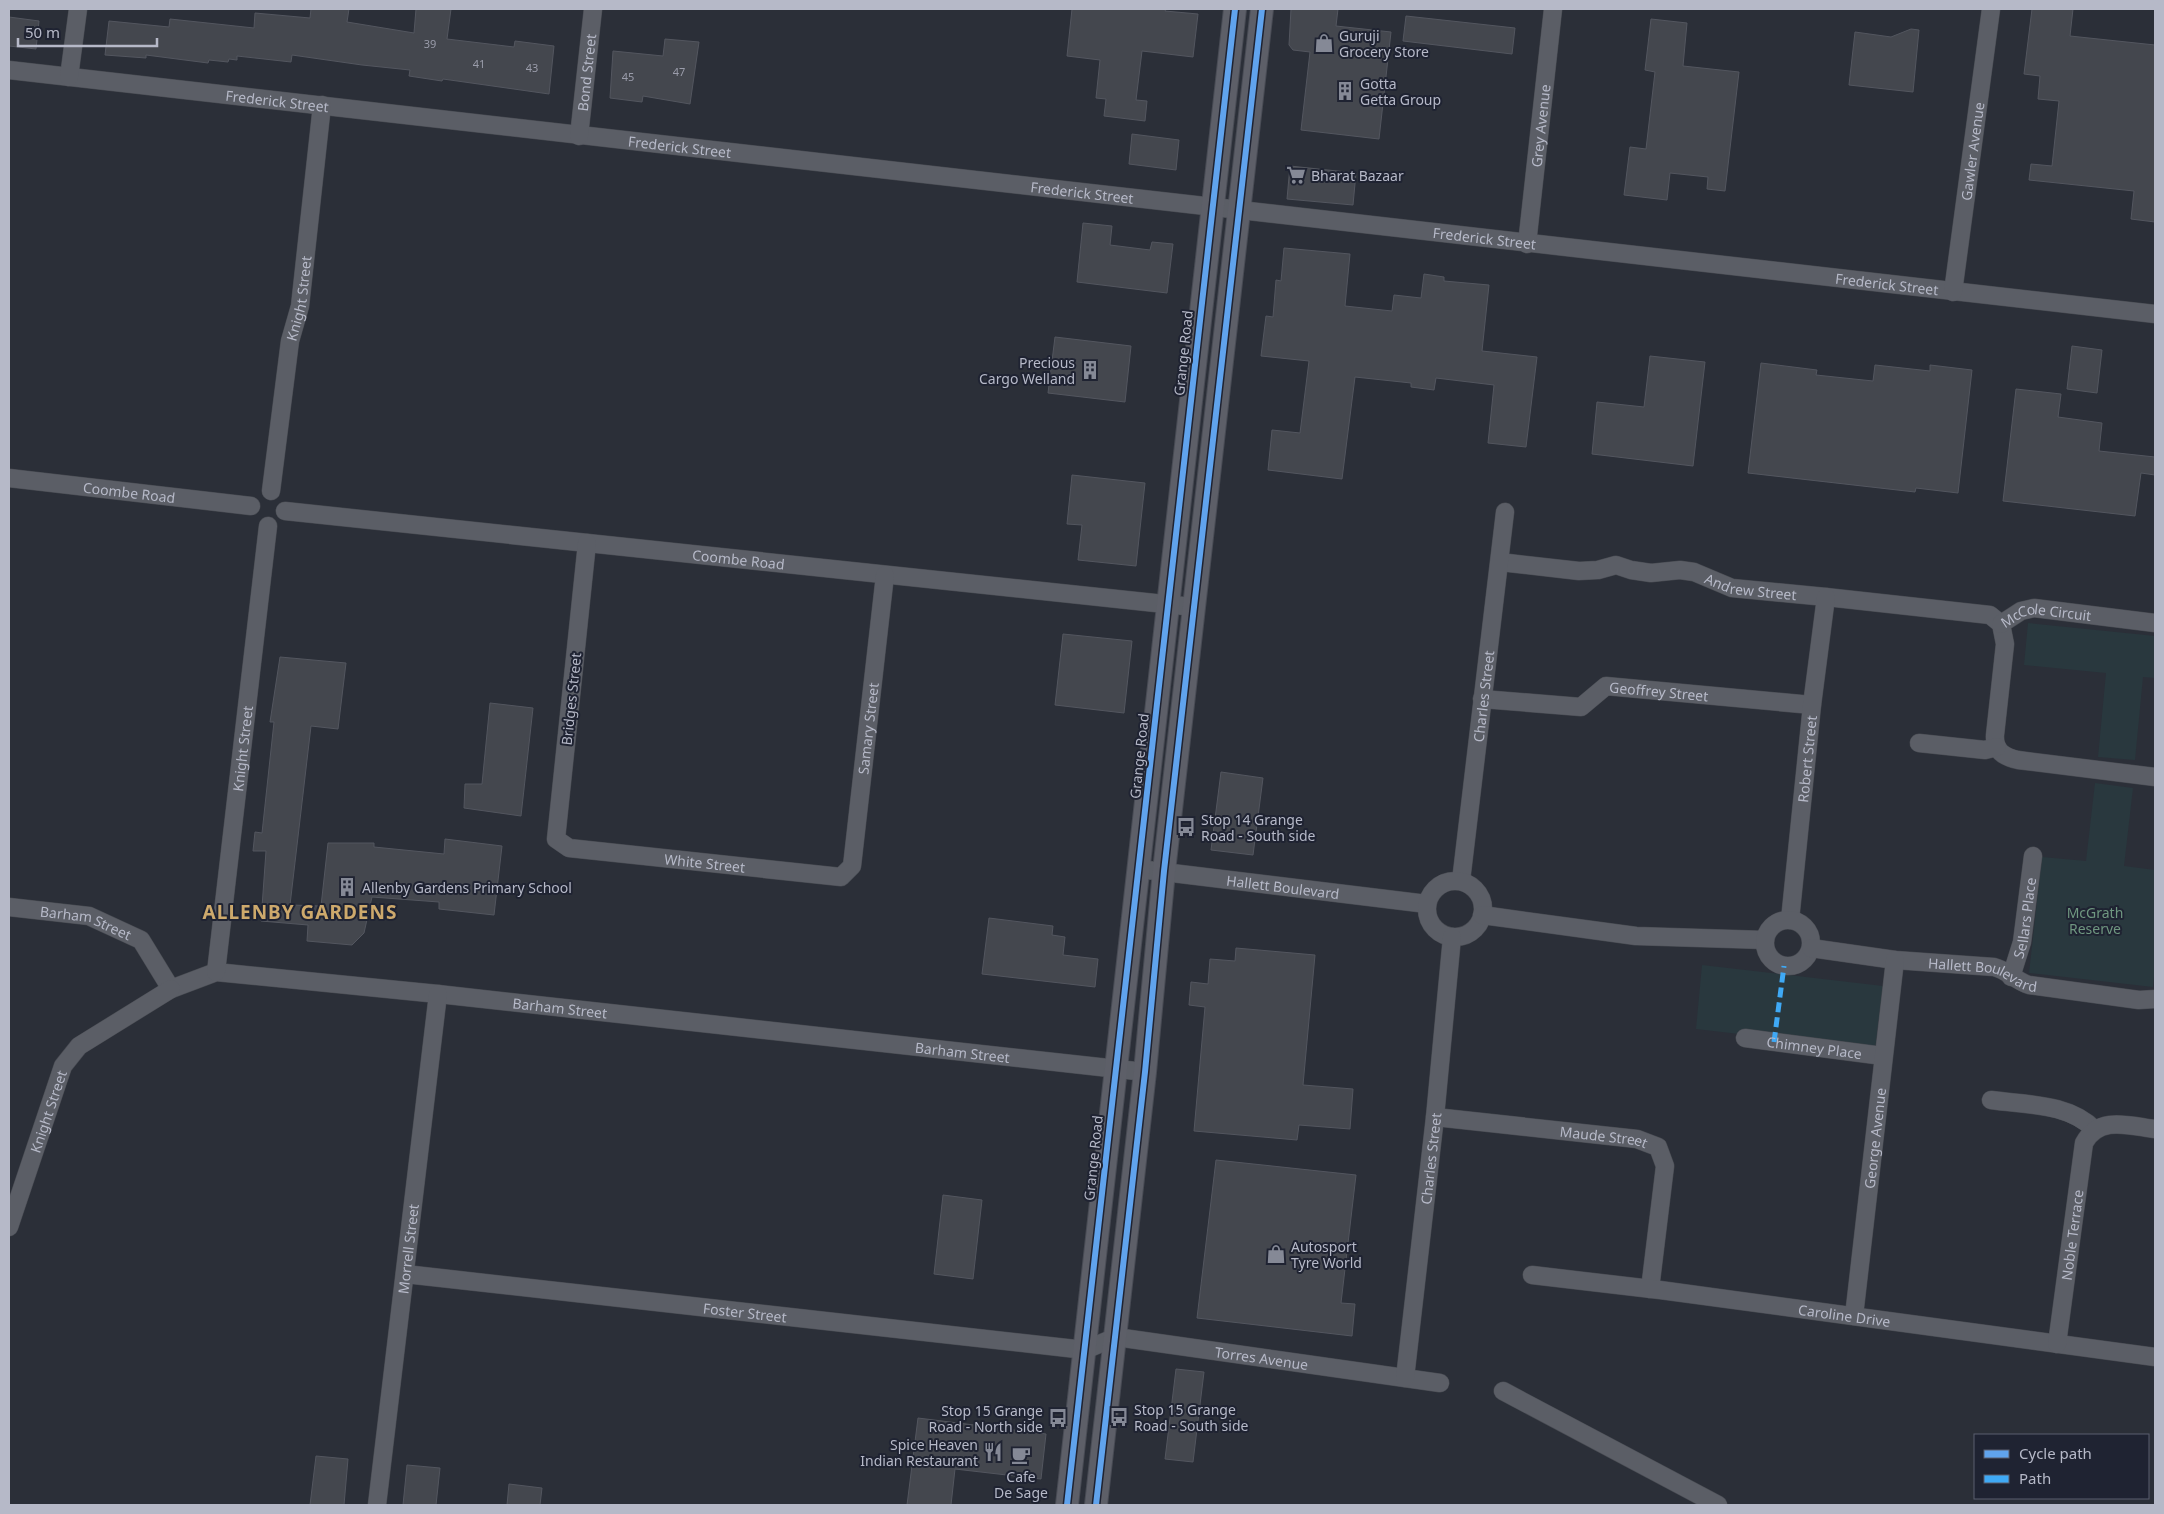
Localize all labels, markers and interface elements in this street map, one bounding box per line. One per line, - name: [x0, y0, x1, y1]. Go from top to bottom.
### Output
- scale bar: [18, 15, 156, 47]
- text: 50 m: [25, 22, 60, 42]
- place label: Guruji Grocery Store: [1339, 26, 1429, 61]
- shop icon: Guruji Grocery Store: [1313, 32, 1335, 54]
- street label: Bond Street: [572, 33, 600, 112]
- house number: 39: [424, 36, 436, 51]
- house number: 41: [473, 56, 485, 71]
- house number: 43: [526, 60, 538, 75]
- house number: 47: [673, 64, 685, 79]
- house number: 45: [622, 69, 634, 84]
- place label: Gotta Getta Group: [1360, 74, 1441, 109]
- building icon: Gotta Getta Group: [1334, 80, 1356, 102]
- street label: Grey Avenue: [1526, 83, 1554, 168]
- street label: Frederick Street: [225, 85, 330, 116]
- street label: Gawler Avenue: [1956, 101, 1988, 202]
- street label: Frederick Street: [627, 131, 732, 162]
- supermarket icon: Bharat Bazaar: [1285, 164, 1307, 186]
- place label: Bharat Bazaar: [1311, 166, 1404, 185]
- street label: Frederick Street: [1030, 177, 1135, 207]
- street label: Frederick Street: [1432, 222, 1537, 253]
- street label: Knight Street: [281, 255, 315, 343]
- street label: Frederick Street: [1834, 268, 1939, 299]
- street label: Grange Road: [1169, 309, 1197, 397]
- place label: Precious Cargo Welland: [979, 353, 1075, 388]
- building icon: Precious Cargo Welland: [1079, 359, 1101, 381]
- street label: Coombe Road: [82, 477, 176, 507]
- street label: Coombe Road: [691, 545, 786, 573]
- street label: Andrew Street: [1702, 568, 1797, 604]
- street label: McCole Circuit: [1997, 599, 2093, 631]
- street label: Charles Street: [1468, 649, 1498, 743]
- street label: Bridges Street: [557, 652, 585, 746]
- street label: Geoffrey Street: [1608, 677, 1709, 705]
- street label: Samary Street: [853, 682, 882, 775]
- street label: Knight Street: [228, 705, 256, 792]
- street label: Grange Road: [1125, 712, 1153, 800]
- street label: Robert Street: [1793, 714, 1820, 803]
- place label: Stop 14 Grange Road - South side: [1201, 810, 1316, 845]
- bus stop icon: Stop 14 Grange Road - South side: [1175, 816, 1197, 838]
- street label: White Street: [663, 849, 746, 876]
- street label: Hallett Boulevard: [1225, 870, 1341, 903]
- building icon: Allenby Gardens Primary School: [336, 876, 358, 898]
- street label: Sellars Place: [2008, 876, 2040, 961]
- place label: Allenby Gardens Primary School: [362, 878, 572, 897]
- district label: ALLENBY GARDENS: [203, 899, 397, 925]
- street label: Barham Street: [39, 901, 135, 944]
- park label: McGrath Reserve: [2067, 903, 2123, 938]
- street label: Hallett Boulevard: [1928, 953, 2039, 996]
- street label: Barham Street: [512, 993, 608, 1022]
- street label: Chimney Place: [1766, 1031, 1863, 1063]
- street label: Barham Street: [914, 1037, 1011, 1067]
- street label: Knight Street: [25, 1068, 70, 1155]
- street label: George Avenue: [1859, 1087, 1890, 1190]
- street label: Charles Street: [1416, 1112, 1445, 1205]
- street label: Grange Road: [1079, 1114, 1107, 1202]
- street label: Maude Street: [1559, 1121, 1651, 1152]
- street label: Noble Terrace: [2056, 1188, 2087, 1282]
- street label: Morrell Street: [393, 1203, 422, 1295]
- place label: Autosport Tyre World: [1291, 1237, 1362, 1272]
- shop icon: Autosport Tyre World: [1265, 1243, 1287, 1265]
- street label: Foster Street: [702, 1298, 788, 1326]
- street label: Caroline Drive: [1797, 1299, 1892, 1331]
- street label: Torres Avenue: [1214, 1342, 1310, 1374]
- place label: Stop 15 Grange Road - South side: [1134, 1400, 1249, 1435]
- place label: Stop 15 Grange Road - North side: [929, 1401, 1043, 1436]
- bus stop icon: Stop 15 Grange Road - South side: [1108, 1406, 1130, 1428]
- bus stop icon: Stop 15 Grange Road - North side: [1047, 1407, 1069, 1429]
- legend: [1974, 1434, 2149, 1499]
- place label: Spice Heaven Indian Restaurant: [860, 1435, 978, 1470]
- restaurant icon: Spice Heaven Indian Restaurant: [982, 1441, 1004, 1463]
- text: Cycle path: [2019, 1443, 2092, 1463]
- cafe icon: Cafe De Sage: [1010, 1444, 1032, 1466]
- place label: Cafe De Sage: [994, 1467, 1048, 1502]
- text: Path: [2019, 1468, 2051, 1488]

